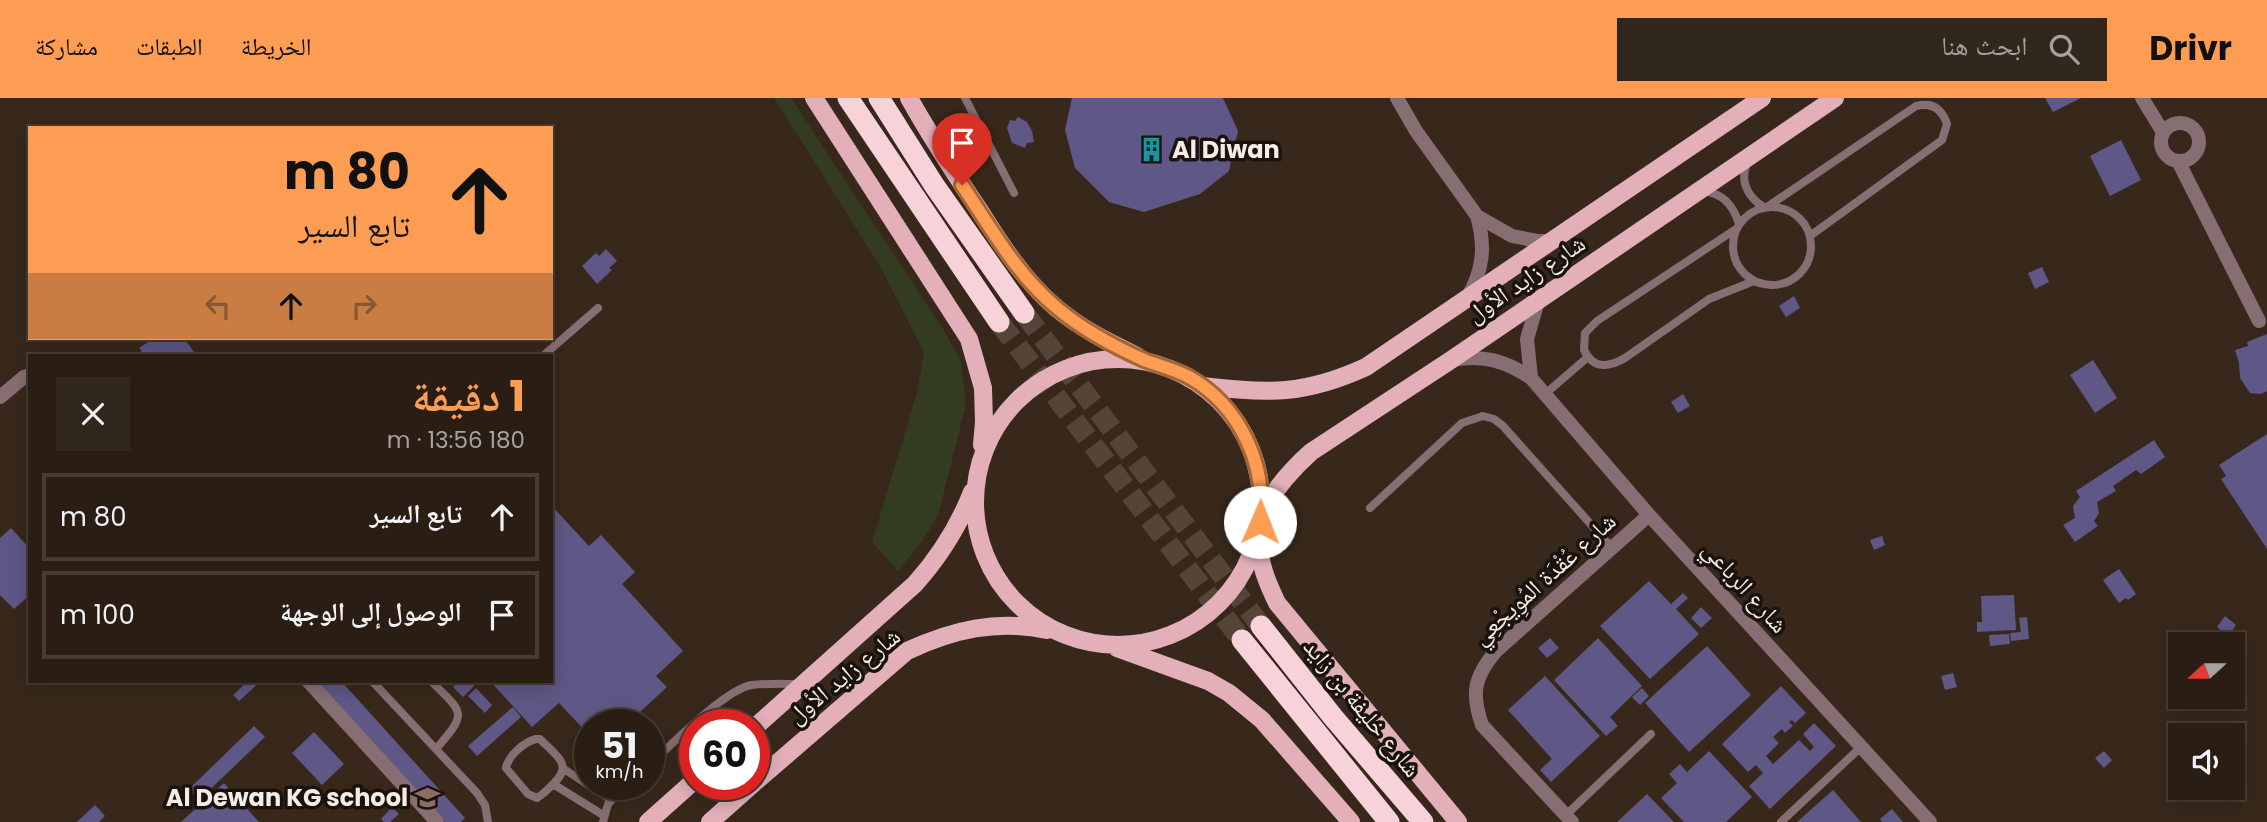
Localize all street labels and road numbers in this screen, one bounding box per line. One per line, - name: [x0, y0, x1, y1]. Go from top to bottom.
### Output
- street label: شارع زايد الأول: [1460, 227, 1592, 330]
- street label: شارع عُقْدَة المُوِيجْعِي: [1464, 505, 1625, 655]
- street label: شارع الرباعي: [1693, 533, 1796, 642]
- street label: شارع زايد الأول: [780, 620, 907, 731]
- street label: شارع خليفة بن زايد: [1296, 631, 1429, 784]

